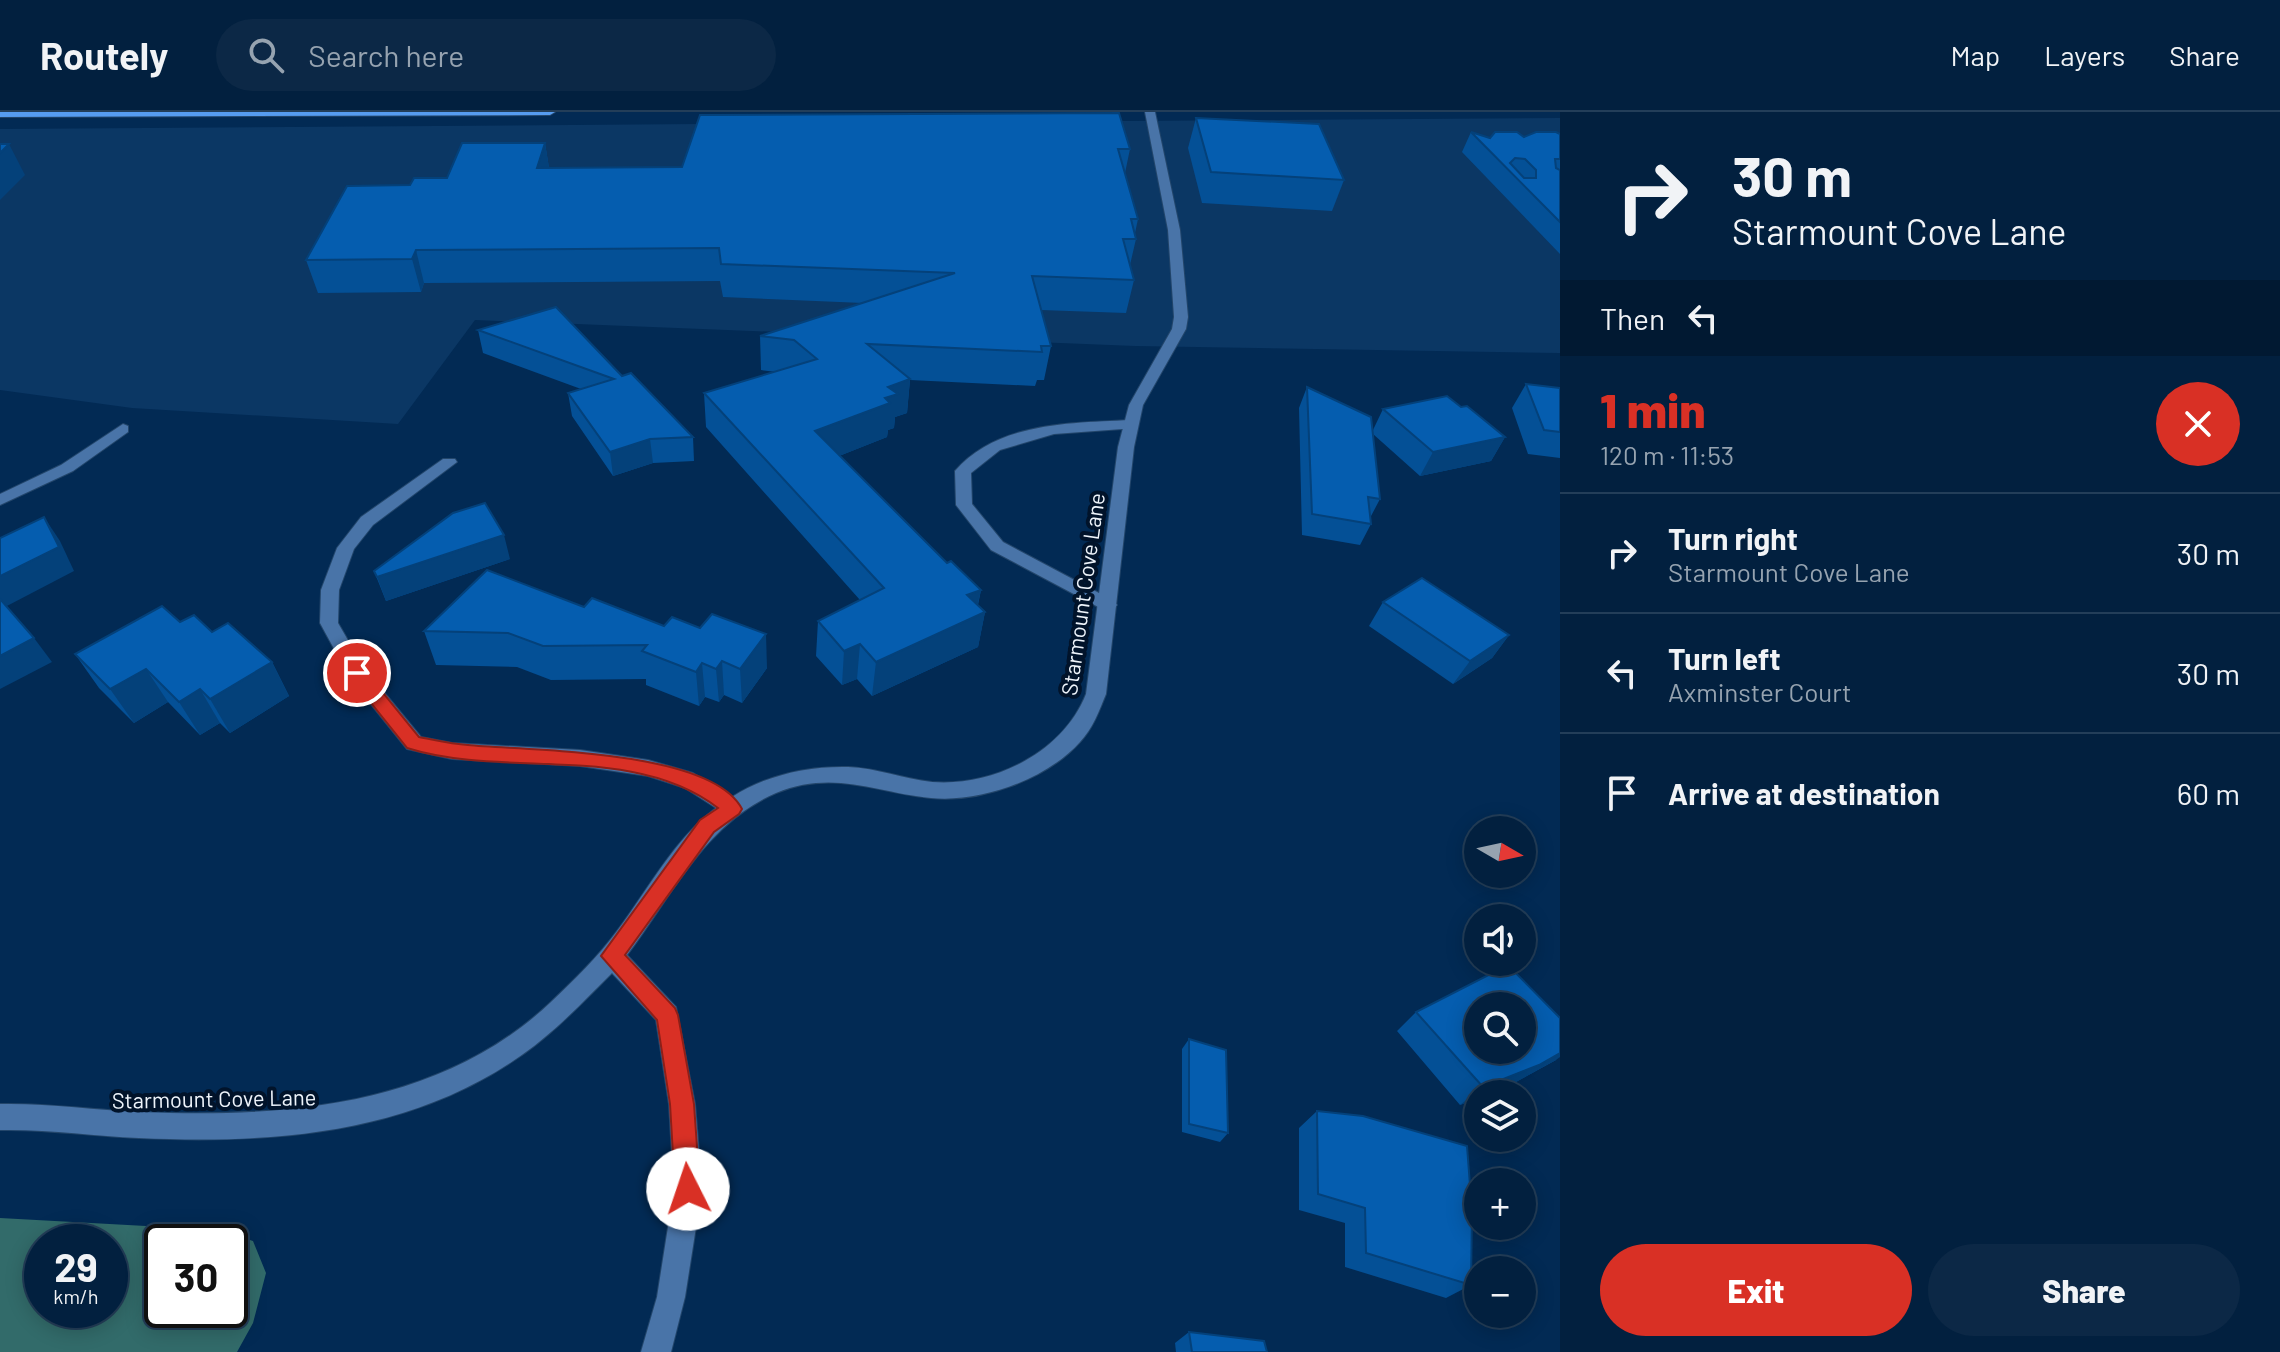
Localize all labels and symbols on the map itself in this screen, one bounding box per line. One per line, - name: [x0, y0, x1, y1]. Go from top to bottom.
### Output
- street label: Starmount Cove Lane: [1055, 491, 1109, 697]
- pin: [323, 639, 391, 707]
- north arrow: [1464, 816, 1536, 888]
- street label: Starmount Cove Lane: [112, 1083, 316, 1113]
- position arrow: [646, 1147, 730, 1231]
- speed limit sign: 30: [144, 1224, 248, 1328]

